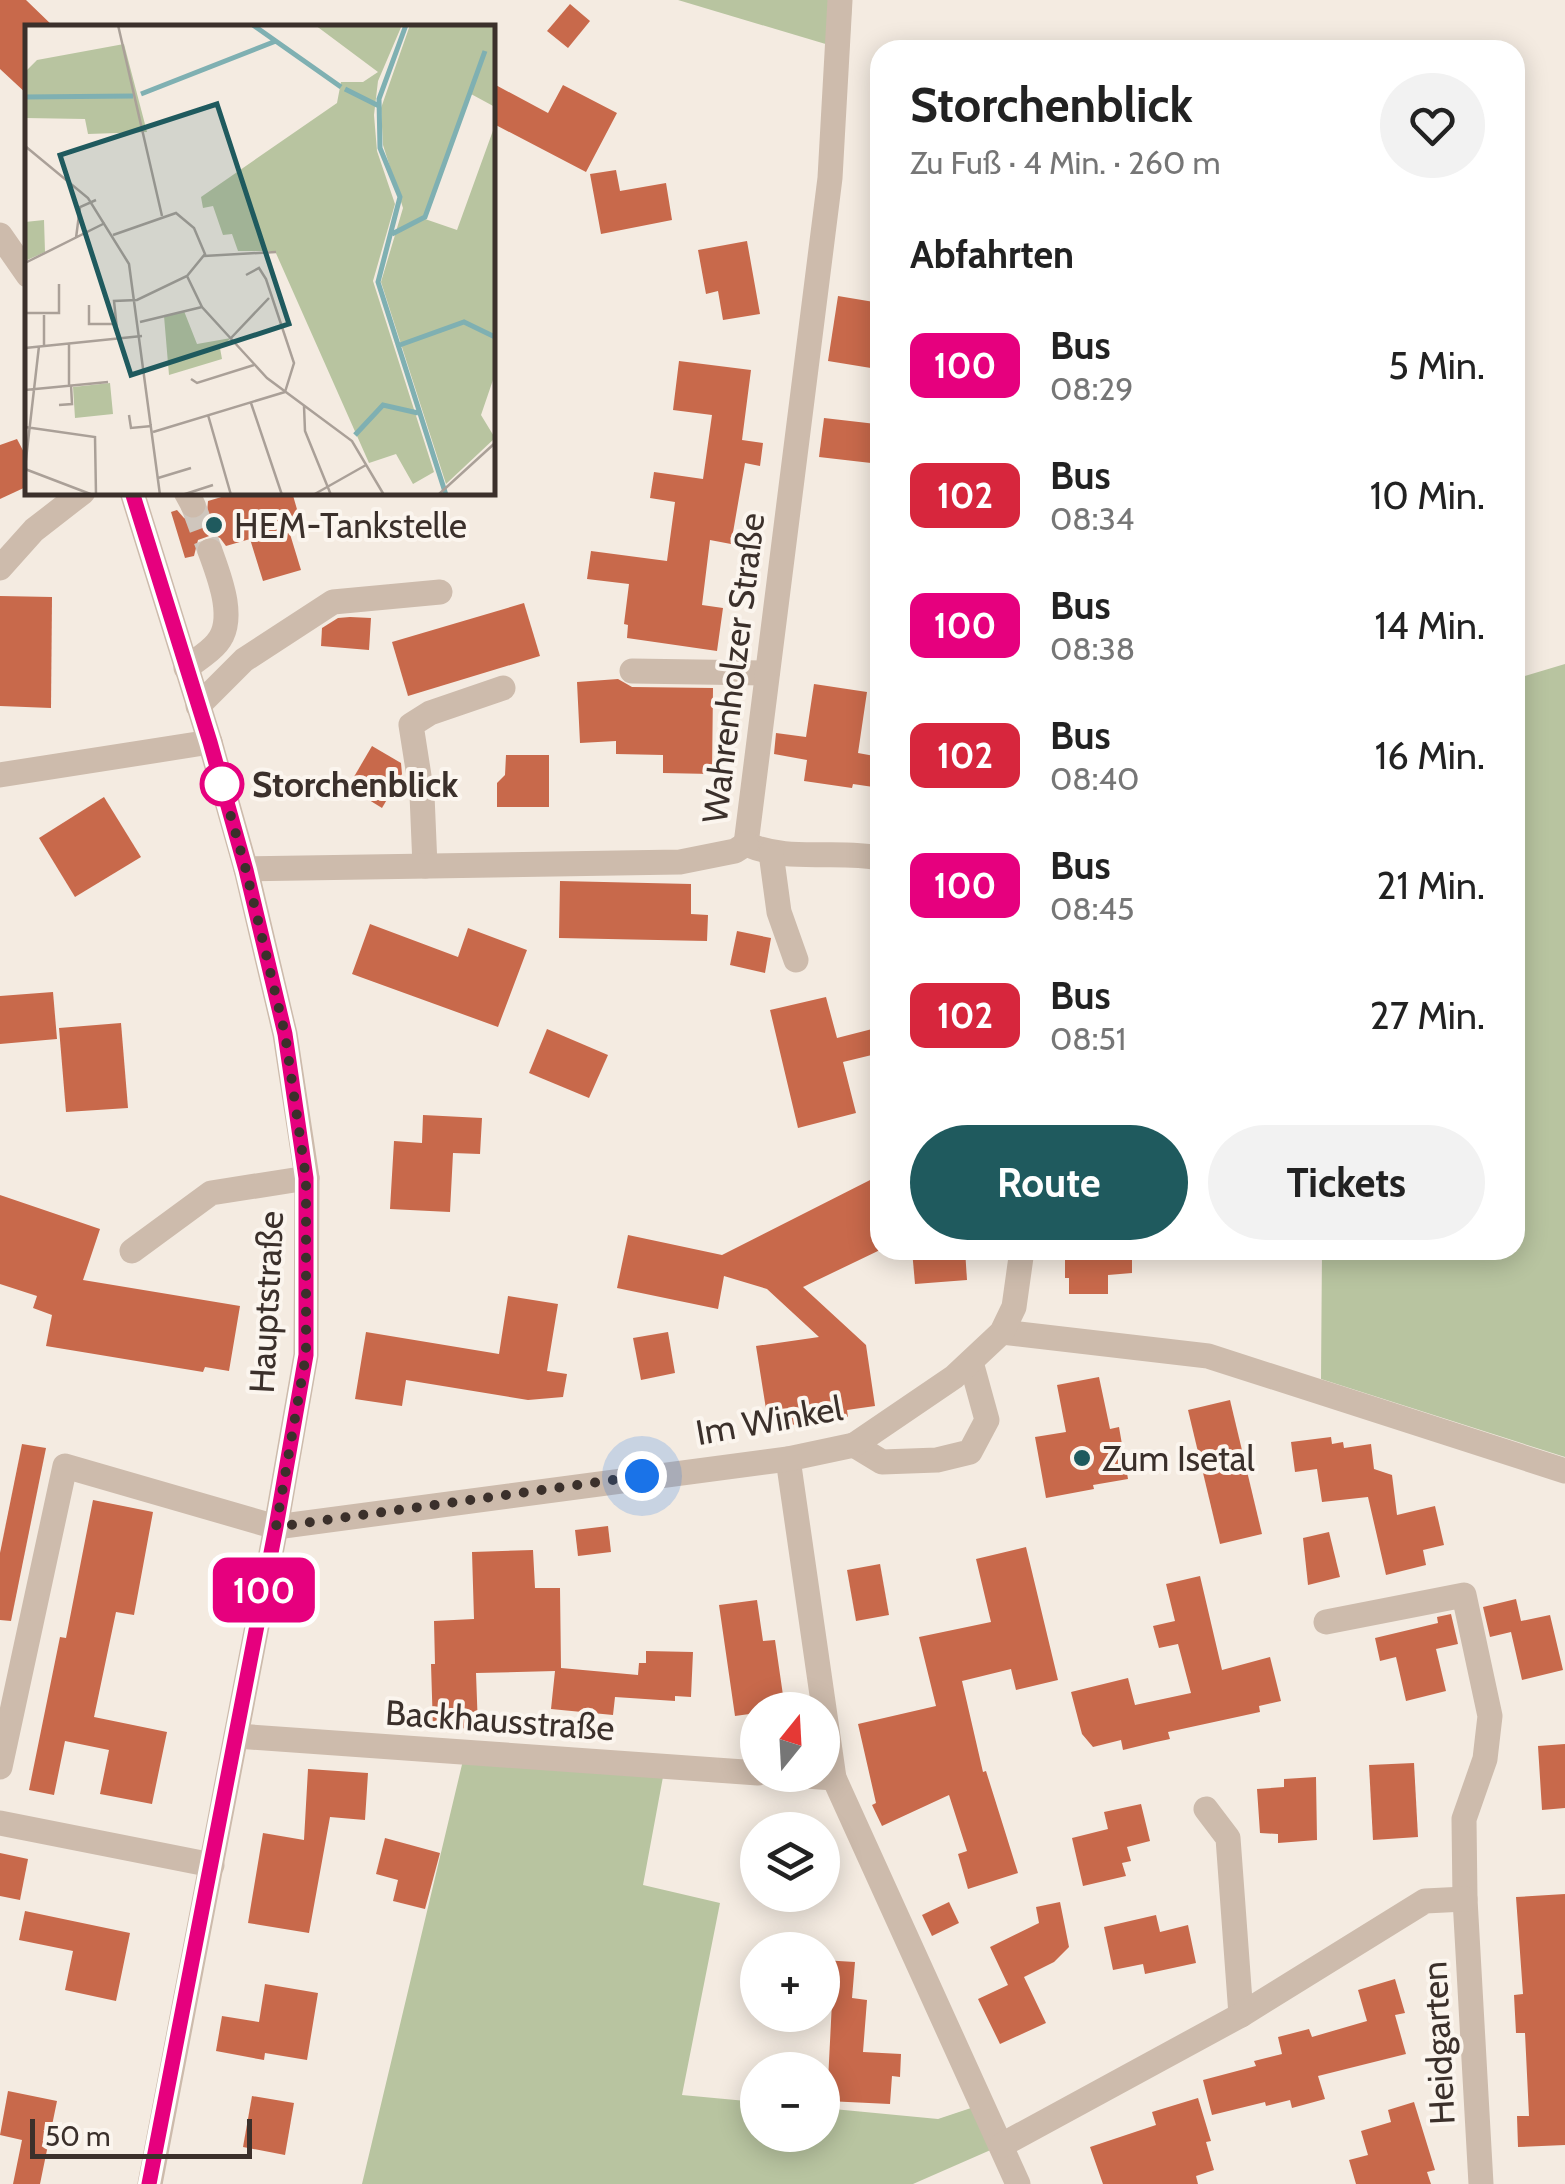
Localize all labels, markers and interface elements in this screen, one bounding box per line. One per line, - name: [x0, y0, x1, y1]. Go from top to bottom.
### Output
- inset map: [25, 25, 495, 495]
- button: heart: [1380, 73, 1485, 178]
- text: Storchenblick: [910, 76, 1193, 134]
- text: Zu Fuß · 4 Min. · 260 m: [910, 143, 1221, 182]
- text: Abfahrten: [910, 231, 1074, 278]
- text: Bus: [1050, 322, 1111, 369]
- text: 5 Min.: [1388, 342, 1485, 389]
- text: 100: [934, 344, 996, 387]
- text: 08:29: [1050, 369, 1133, 408]
- text: Bus: [1050, 452, 1111, 499]
- text: 10 Min.: [1370, 472, 1485, 519]
- text: 102: [937, 474, 993, 517]
- text: 08:34: [1050, 499, 1134, 538]
- place label: HEM-Tankstelle: [234, 504, 467, 547]
- street label: Wahrenholzer Straße: [693, 510, 773, 826]
- marker: HEM-Tankstelle: [203, 514, 225, 536]
- text: Bus: [1050, 582, 1111, 629]
- text: 14 Min.: [1374, 602, 1485, 649]
- text: 100: [934, 604, 996, 647]
- text: 08:38: [1050, 629, 1135, 668]
- text: Bus: [1050, 712, 1111, 759]
- text: 16 Min.: [1375, 732, 1485, 779]
- text: 102: [937, 734, 993, 777]
- text: 08:40: [1050, 759, 1139, 798]
- marker: Storchenblick: [201, 763, 243, 805]
- place label: Storchenblick: [252, 763, 458, 806]
- text: Bus: [1050, 842, 1111, 889]
- text: 21 Min.: [1376, 862, 1485, 909]
- text: 100: [934, 864, 996, 907]
- text: 08:45: [1050, 889, 1134, 928]
- text: Bus: [1050, 972, 1111, 1019]
- text: 27 Min.: [1370, 992, 1485, 1039]
- text: 102: [937, 994, 993, 1037]
- text: 08:51: [1050, 1019, 1126, 1058]
- button: Route: [910, 1125, 1188, 1240]
- button: Tickets: [1208, 1125, 1485, 1240]
- street label: Hauptstraße: [240, 1210, 292, 1394]
- street label: Im Winkel: [692, 1386, 846, 1454]
- place label: Zum Isetal: [1102, 1437, 1256, 1480]
- marker: Zum Isetal: [1071, 1447, 1093, 1469]
- your location: [617, 1451, 667, 1501]
- line badge: 100: [206, 1558, 322, 1622]
- text: 100: [233, 1569, 295, 1612]
- street label: Backhausstraße: [384, 1691, 616, 1749]
- north arrow: [740, 1692, 840, 1792]
- map controls: [740, 1692, 840, 2152]
- button: layers: [740, 1812, 840, 1912]
- button: +: [740, 1932, 840, 2032]
- street label: Heidgarten: [1412, 1960, 1464, 2126]
- button: −: [740, 2052, 840, 2152]
- scale bar: [30, 2114, 252, 2158]
- text: 50 m: [45, 2119, 111, 2153]

